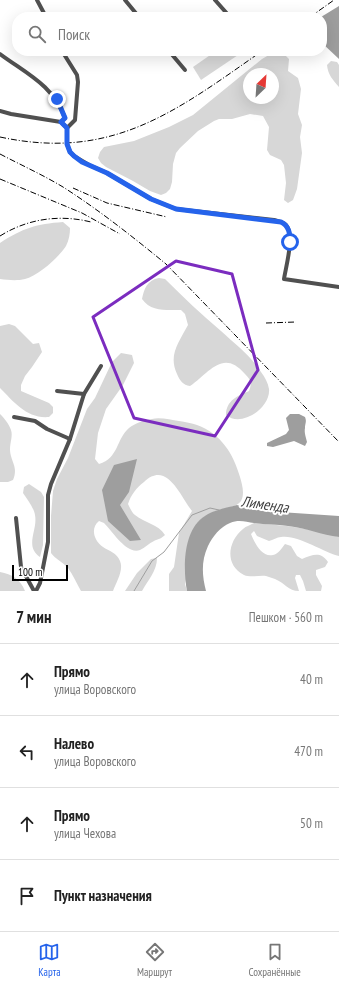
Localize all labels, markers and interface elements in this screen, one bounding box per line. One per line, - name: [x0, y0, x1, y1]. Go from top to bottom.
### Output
- search box: [12, 12, 327, 56]
- icon: search: [26, 23, 48, 45]
- text: Поиск: [58, 25, 90, 44]
- north arrow: [243, 68, 279, 104]
- route end: [48, 90, 66, 108]
- route start: [281, 233, 299, 251]
- water label: Лименда: [239, 491, 291, 517]
- scale bar: [12, 563, 68, 582]
- text: 100 m: [18, 565, 42, 579]
- text: 7 мин: [16, 606, 52, 628]
- text: Пешком · 560 m: [249, 609, 323, 626]
- text: Прямо: [54, 662, 90, 681]
- icon: ahead: [16, 669, 38, 691]
- text: 40 m: [300, 671, 323, 688]
- text: улица Воровского: [54, 681, 136, 698]
- text: Налево: [54, 734, 94, 753]
- icon: left: [16, 741, 38, 763]
- text: 470 m: [294, 743, 323, 760]
- text: улица Воровского: [54, 753, 136, 770]
- text: Прямо: [54, 806, 90, 825]
- icon: ahead: [16, 813, 38, 835]
- text: 50 m: [300, 815, 323, 832]
- text: улица Чехова: [54, 825, 116, 842]
- icon: arrive: [16, 885, 38, 907]
- text: Пункт назначения: [54, 886, 152, 905]
- tab: Карта: [38, 941, 61, 979]
- tab: Маршрут: [137, 941, 172, 979]
- tab: Сохранённые: [248, 941, 301, 979]

